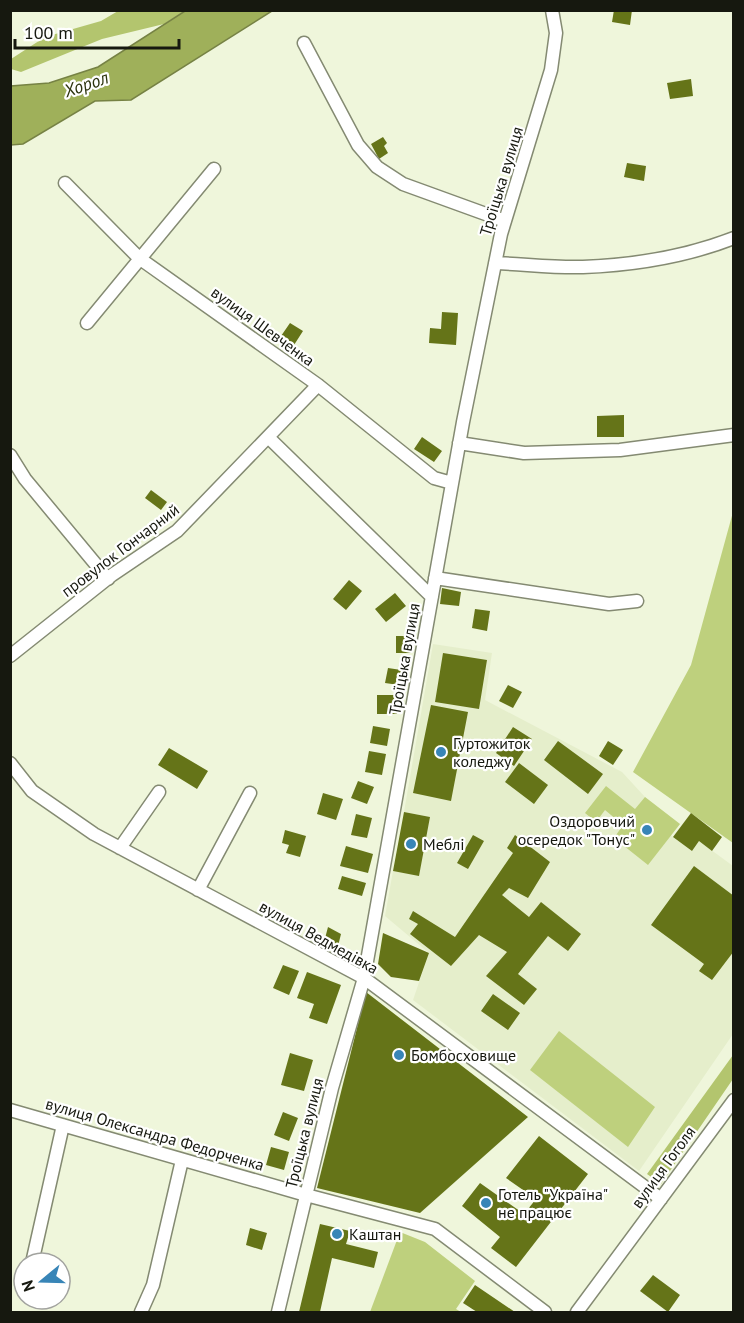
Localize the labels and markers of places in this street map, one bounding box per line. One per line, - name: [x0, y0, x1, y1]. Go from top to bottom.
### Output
- place label: Гуртожиток коледжу: [453, 733, 531, 771]
- marker: Гуртожиток коледжу: [434, 745, 448, 759]
- place label: Оздоровчий осередок "Тонус": [518, 811, 635, 849]
- marker: Оздоровчий осередок "Тонус": [640, 823, 654, 837]
- place label: Меблі: [423, 834, 465, 854]
- marker: Меблі: [404, 837, 418, 851]
- place label: Бомбосховище: [411, 1045, 516, 1065]
- marker: Бомбосховище: [392, 1048, 406, 1062]
- place label: Готель "Україна" не працює: [498, 1184, 608, 1222]
- marker: Готель "Україна" не працює: [479, 1196, 493, 1210]
- place label: Каштан: [349, 1224, 401, 1244]
- marker: Каштан: [330, 1227, 344, 1241]

